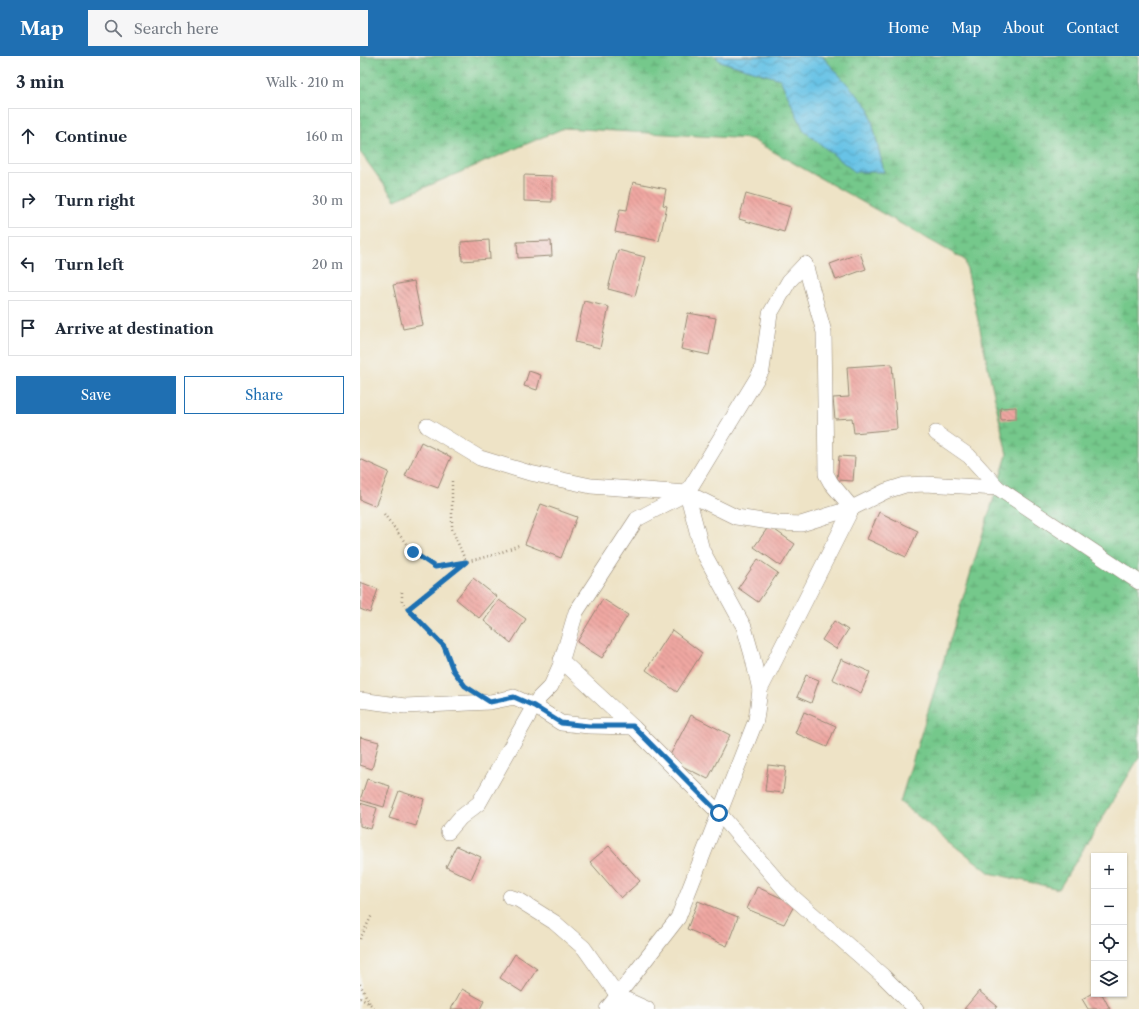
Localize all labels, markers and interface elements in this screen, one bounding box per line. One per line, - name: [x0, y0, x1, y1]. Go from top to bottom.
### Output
- search box: [88, 10, 368, 46]
- text: Map: [20, 17, 64, 40]
- icon: search: [102, 17, 124, 39]
- text: Search here: [134, 19, 219, 38]
- text: Home: [888, 19, 929, 37]
- text: Map: [951, 19, 981, 37]
- text: About: [1003, 19, 1044, 37]
- text: Contact: [1066, 19, 1119, 37]
- text: 3 min: [16, 72, 65, 92]
- text: Walk · 210 m: [266, 74, 344, 90]
- icon: ahead: [17, 125, 39, 147]
- text: Continue: [55, 127, 127, 146]
- text: 160 m: [306, 128, 343, 144]
- icon: right: [17, 189, 39, 211]
- text: Turn right: [55, 191, 135, 210]
- text: 30 m: [312, 192, 343, 208]
- icon: left: [17, 253, 39, 275]
- text: Turn left: [55, 255, 124, 274]
- text: 20 m: [312, 256, 343, 272]
- icon: arrive: [17, 317, 39, 339]
- text: Arrive at destination: [55, 319, 214, 338]
- button: Save: [16, 376, 176, 414]
- button: Share: [184, 376, 344, 414]
- route end: [404, 543, 422, 561]
- route start: [710, 804, 728, 822]
- map controls: [1091, 853, 1127, 997]
- button: +: [1091, 853, 1127, 889]
- button: −: [1091, 889, 1127, 925]
- button: locate: [1091, 925, 1127, 961]
- button: layers: [1091, 961, 1127, 997]

